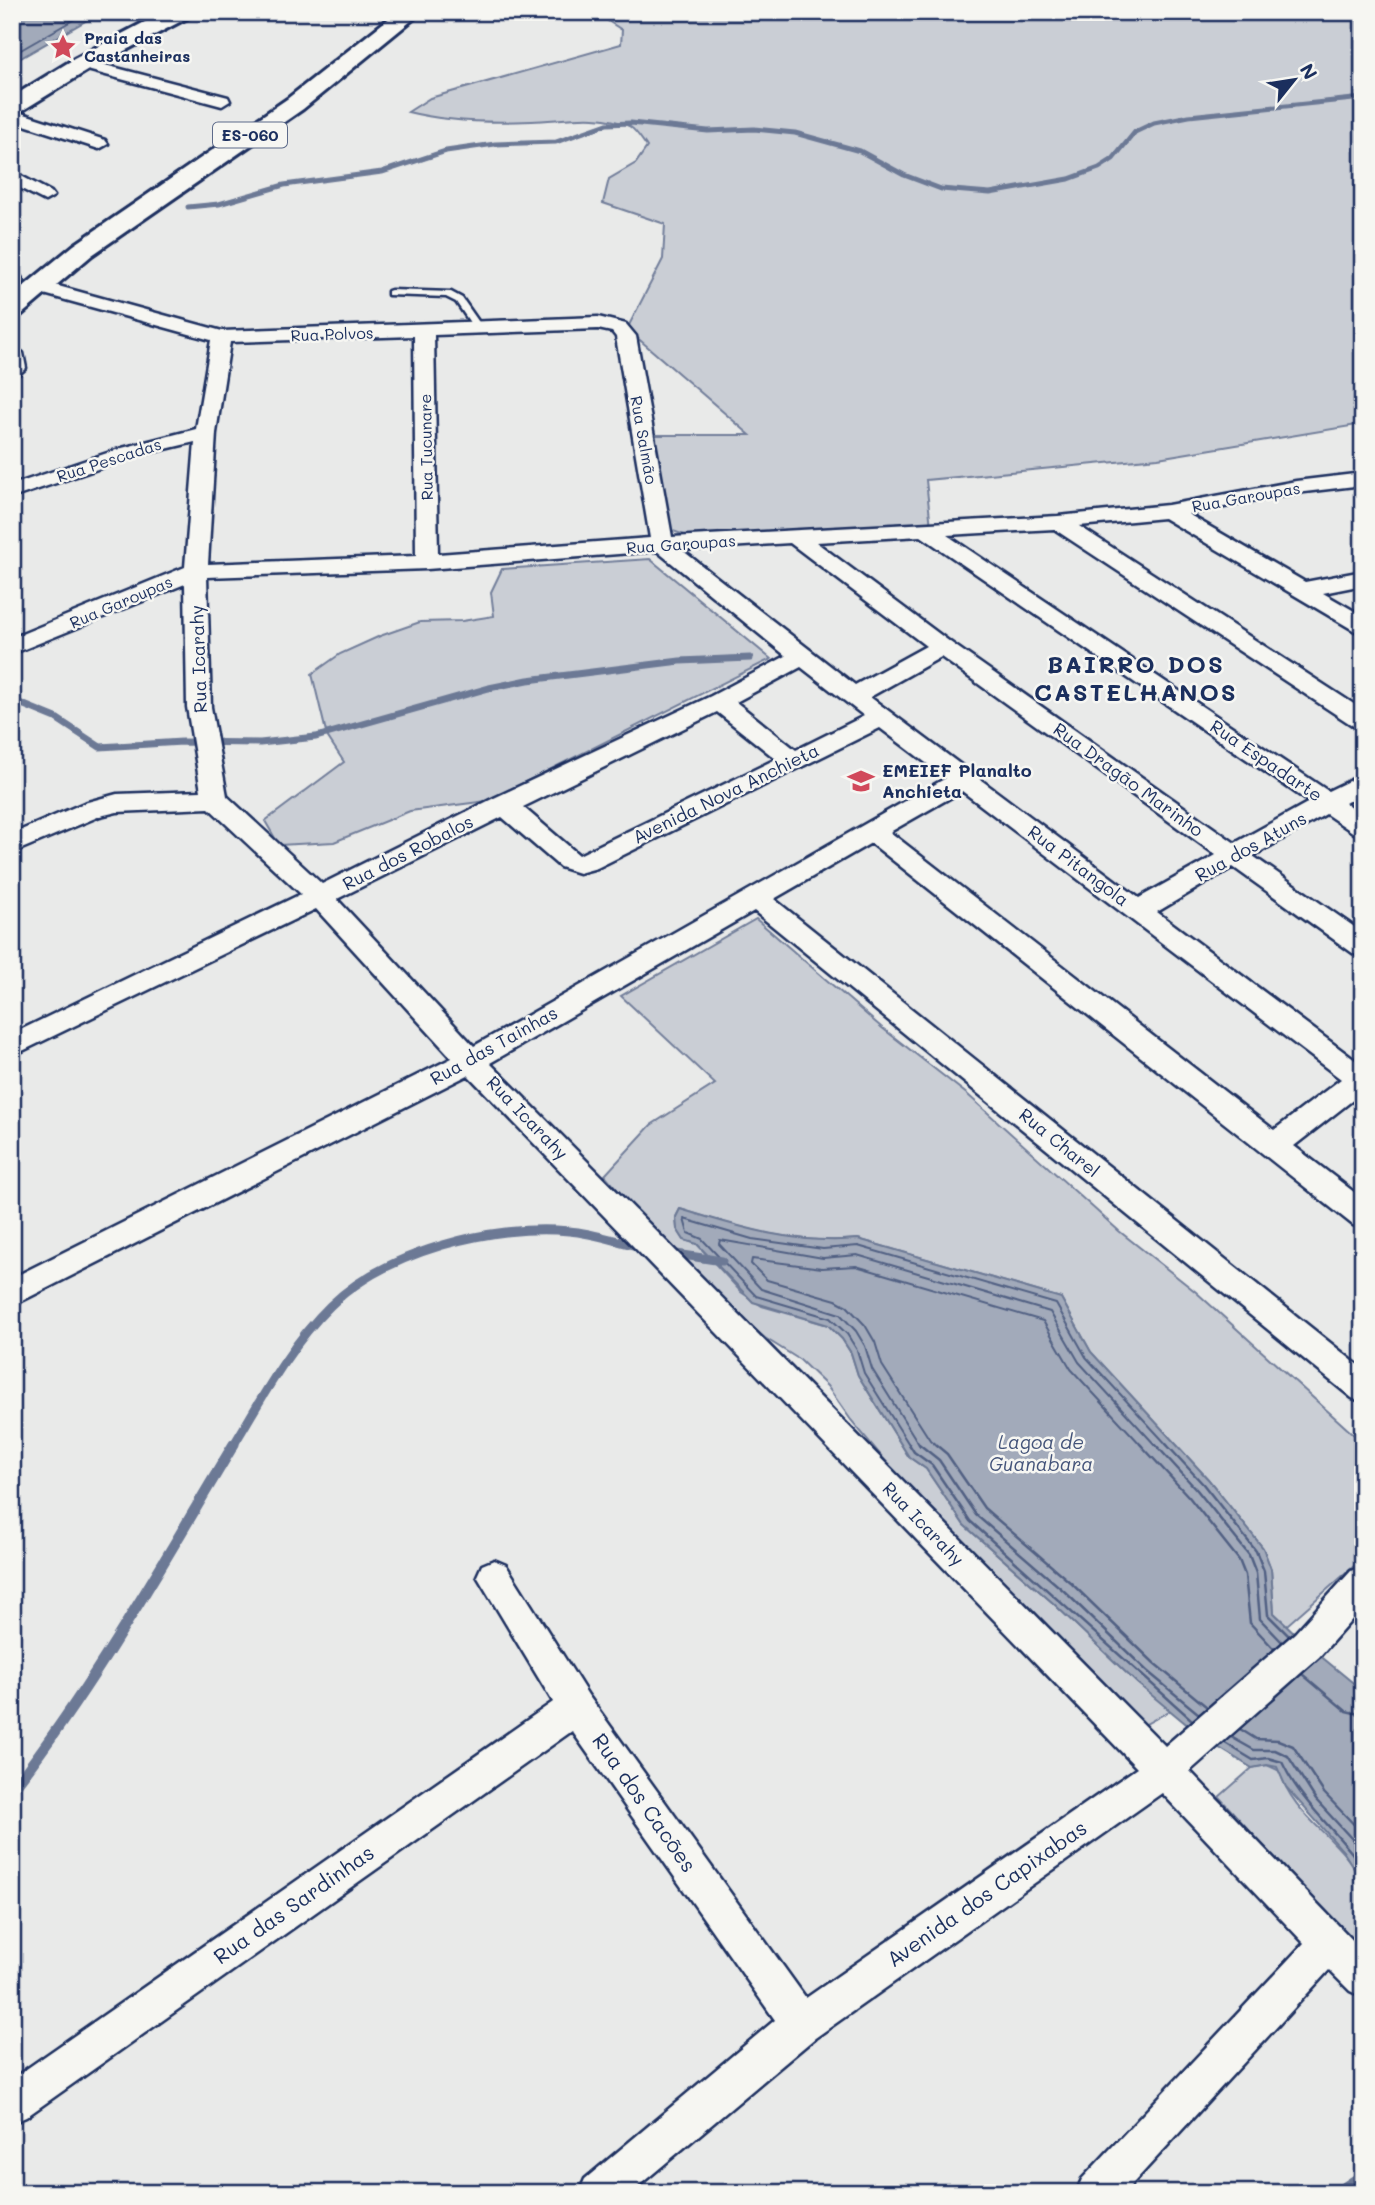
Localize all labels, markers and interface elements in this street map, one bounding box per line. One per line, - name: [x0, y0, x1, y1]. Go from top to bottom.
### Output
- place label: Praia das Castanheiras: [84, 27, 190, 66]
- place icon: Praia das Castanheiras: [48, 32, 78, 62]
- north arrow: [1260, 46, 1330, 116]
- text: N: [1295, 59, 1324, 84]
- road number: ES-060: [213, 122, 287, 148]
- street label: Rua Polvos: [290, 322, 374, 345]
- street label: Rua Tucunare: [414, 393, 437, 501]
- street label: Rua Salmão: [626, 394, 663, 486]
- street label: Rua Pescadas: [54, 433, 164, 486]
- street label: Rua Garoupas: [1190, 477, 1302, 516]
- street label: Rua Garoupas: [625, 529, 736, 558]
- street label: Rua Garoupas: [66, 570, 175, 633]
- street label: Rua Icarahy: [184, 605, 212, 713]
- district label: BAIRRO DOS CASTELHANOS: [1034, 648, 1238, 707]
- street label: Rua Espadarte: [1206, 714, 1327, 807]
- street label: Rua Dragão Marinho: [1049, 717, 1209, 842]
- street label: Avenida Nova Anchieta: [628, 737, 823, 849]
- place label: EMEIEF Planalto Anchieta: [882, 758, 1032, 803]
- school or university icon: EMEIEF Planalto Anchieta: [846, 766, 876, 796]
- street label: Rua dos Atuns: [1191, 806, 1311, 887]
- street label: Rua dos Robalos: [338, 809, 477, 895]
- street label: Rua Pitangola: [1023, 819, 1134, 911]
- street label: Rua das Tainhas: [425, 1000, 562, 1090]
- street label: Rua Icarahy: [482, 1070, 574, 1164]
- street label: Rua Charel: [1014, 1102, 1105, 1182]
- water label: Lagoa de Guanabara: [989, 1429, 1093, 1476]
- street label: Rua Icarahy: [878, 1476, 970, 1570]
- street label: Rua dos Cacões: [587, 1727, 703, 1877]
- street label: Avenida dos Capixabas: [881, 1813, 1091, 1972]
- street label: Rua das Sardinhas: [208, 1838, 379, 1969]

